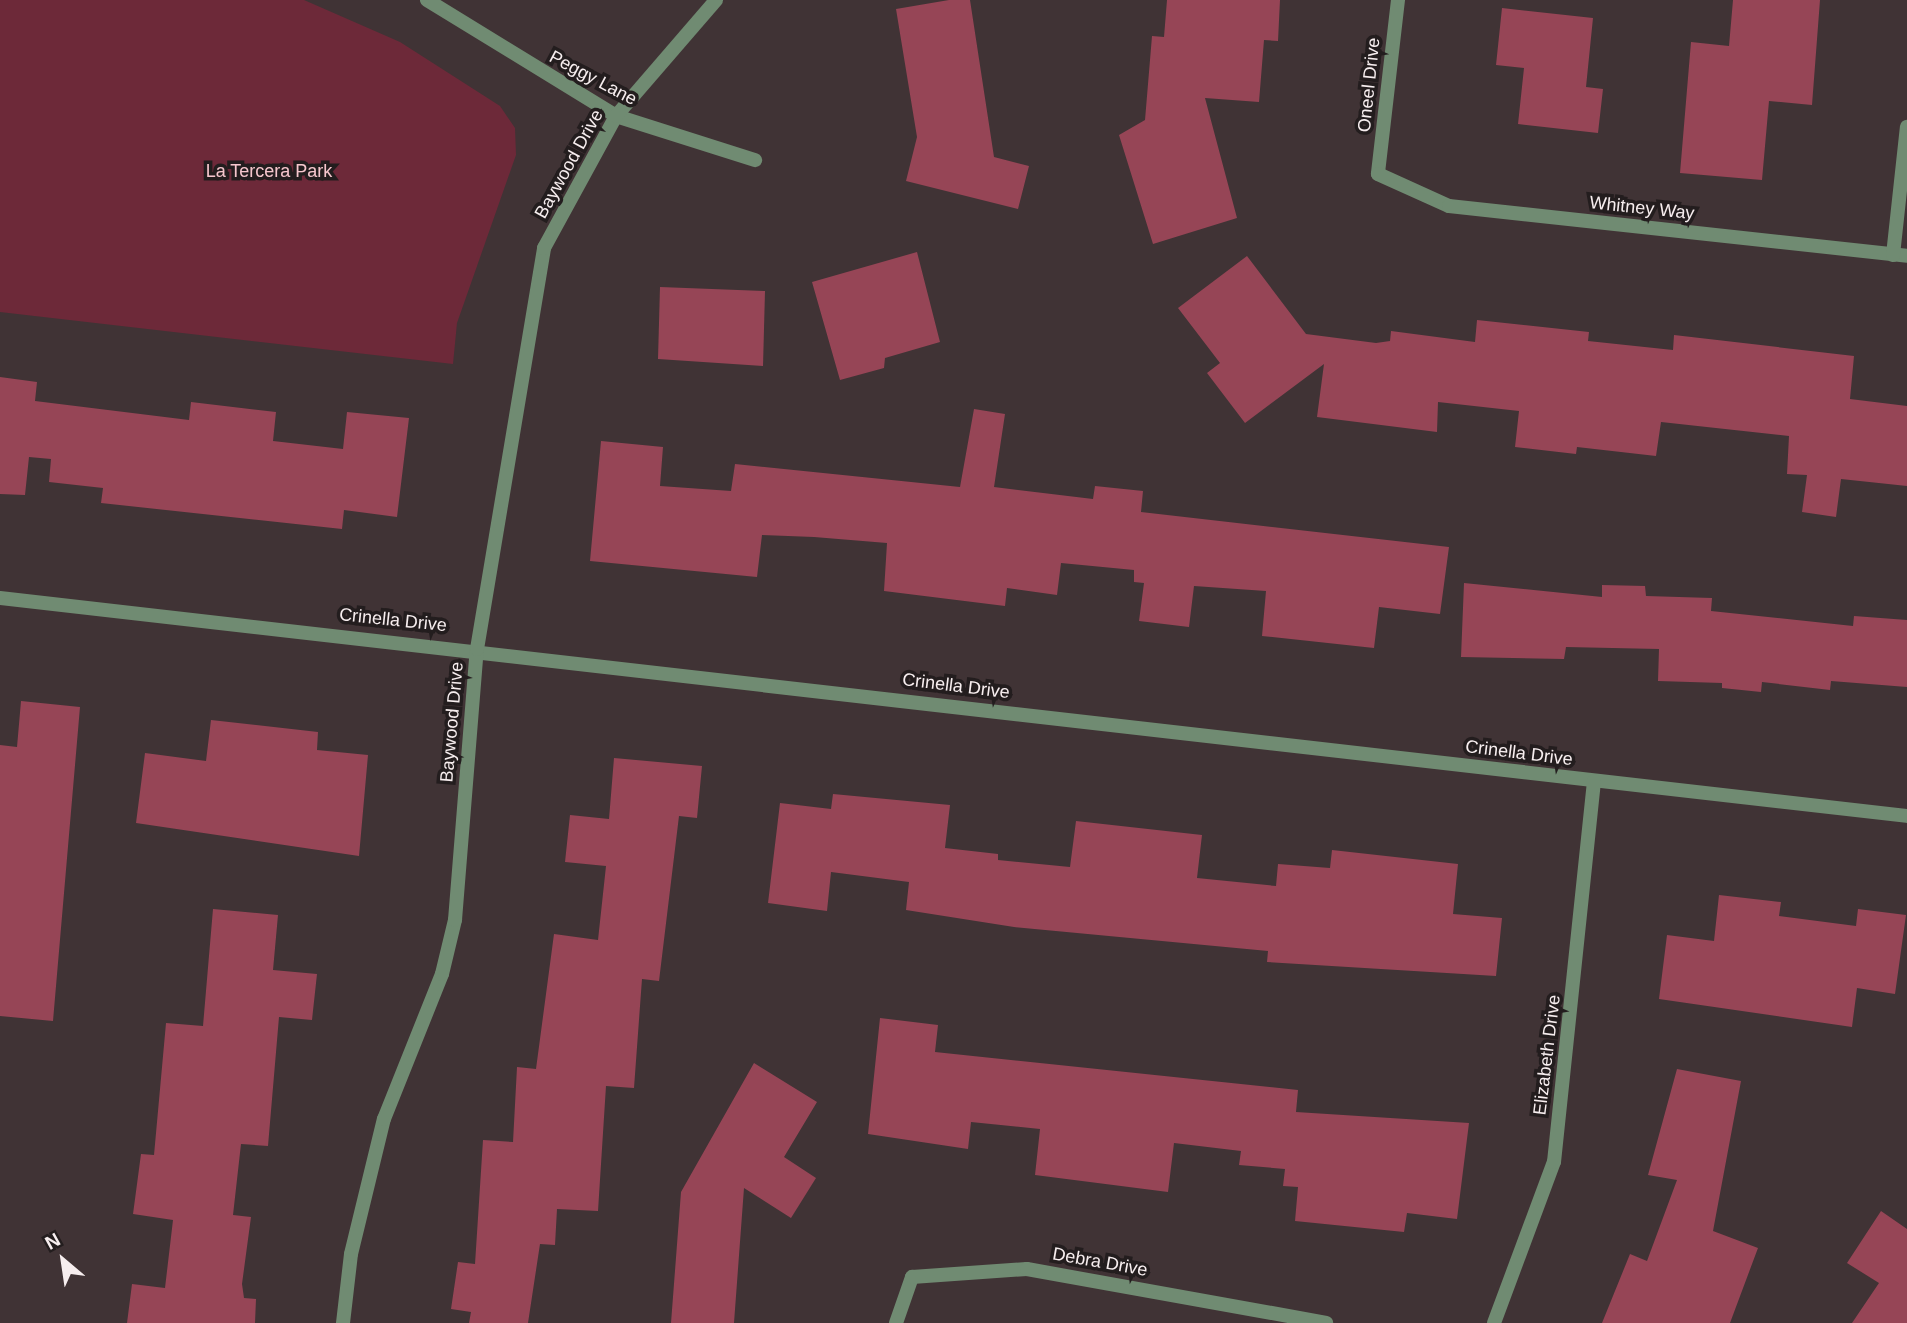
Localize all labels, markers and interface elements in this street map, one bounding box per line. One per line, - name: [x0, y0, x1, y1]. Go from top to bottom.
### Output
- street label: Oneel Drive: [1353, 37, 1385, 133]
- street label: Peggy Lane: [546, 46, 640, 110]
- street label: Baywood Drive: [530, 106, 608, 222]
- park label: La Tercera Park: [205, 160, 333, 182]
- street label: Whitney Way: [1588, 192, 1696, 224]
- street label: Crinella Drive: [338, 604, 448, 636]
- street label: Baywood Drive: [436, 661, 468, 783]
- street label: Crinella Drive: [901, 669, 1011, 703]
- street label: Crinella Drive: [1464, 736, 1574, 770]
- street label: Elizabeth Drive: [1529, 994, 1565, 1116]
- north arrow: [28, 1225, 98, 1295]
- text: N: [41, 1229, 64, 1254]
- street label: Debra Drive: [1051, 1243, 1149, 1281]

